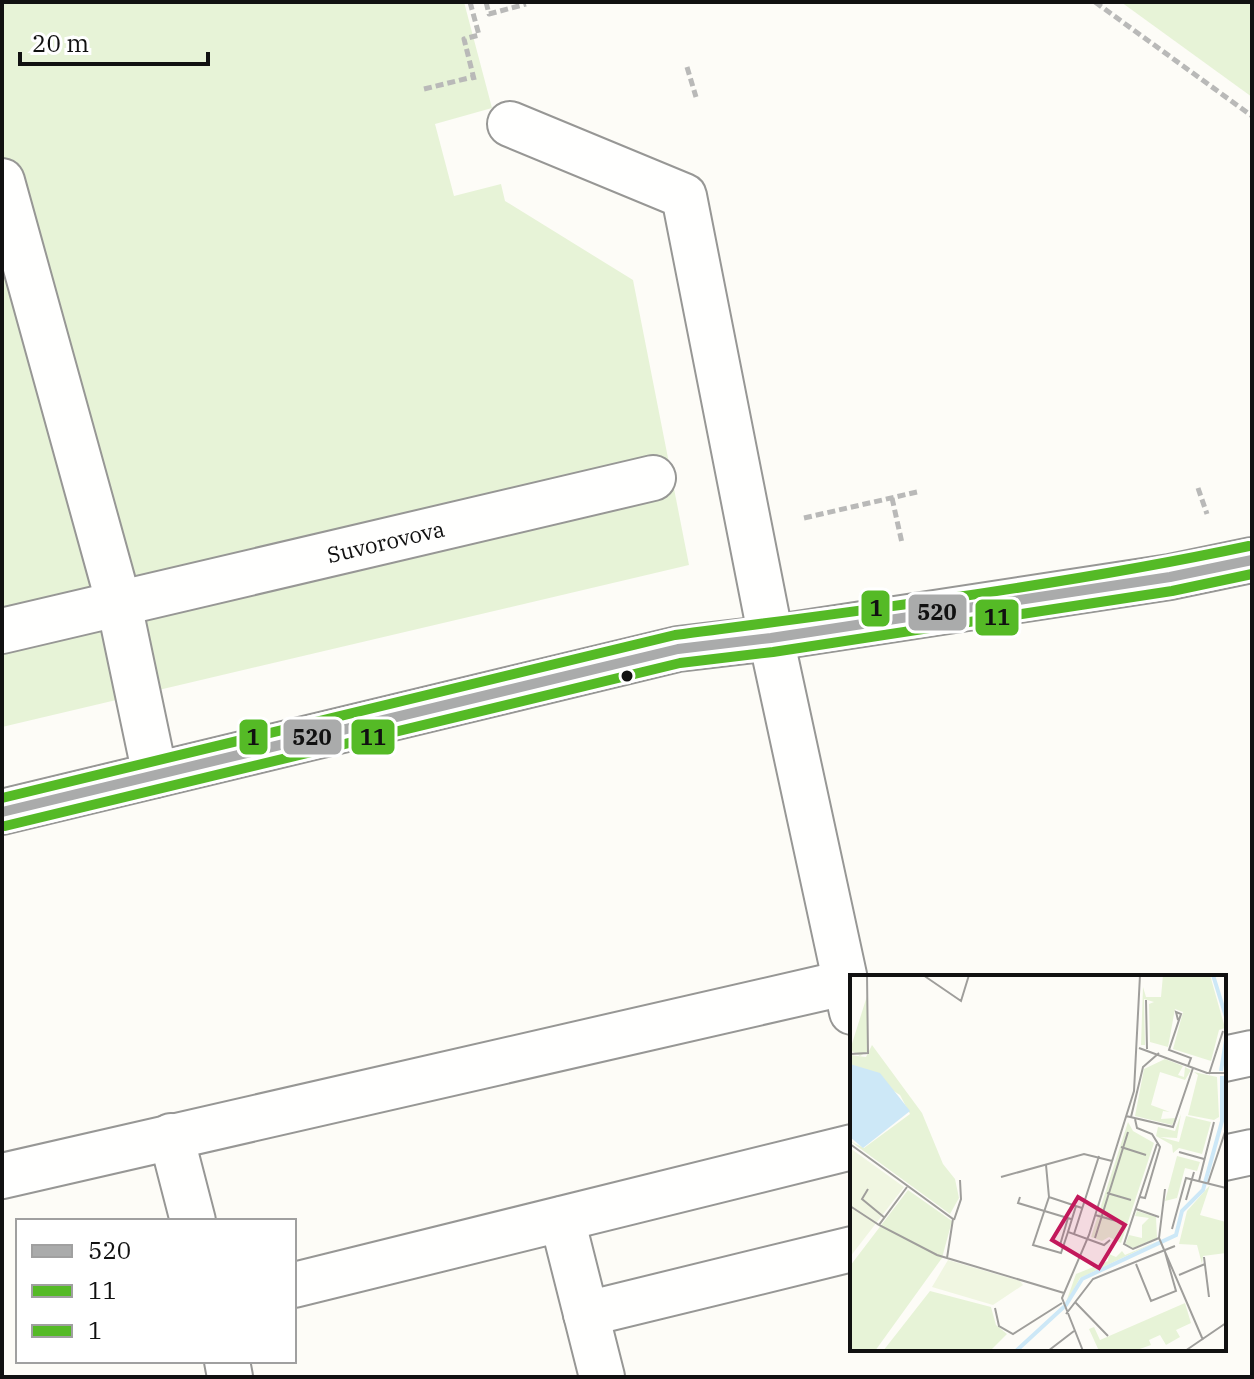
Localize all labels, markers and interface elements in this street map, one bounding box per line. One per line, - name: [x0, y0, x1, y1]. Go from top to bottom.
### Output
- scale bar: [20, 16, 208, 66]
- text: 20 m: [32, 27, 89, 59]
- street label: Suvorovova: [324, 513, 447, 569]
- line badge: 1: [860, 589, 891, 628]
- text: 1: [869, 593, 883, 622]
- line badge: 520: [907, 593, 968, 632]
- text: 520: [917, 597, 957, 626]
- line badge: 11: [974, 598, 1020, 637]
- text: 11: [984, 602, 1010, 631]
- unlabelled marker: [619, 668, 635, 684]
- line badge: 1: [238, 718, 269, 756]
- line badge: 520: [282, 718, 343, 756]
- line badge: 11: [350, 718, 396, 756]
- text: 1: [246, 722, 260, 751]
- text: 520: [292, 722, 332, 751]
- text: 11: [360, 722, 386, 751]
- inset map: [850, 975, 1226, 1351]
- legend: [16, 1219, 296, 1363]
- text: 520: [88, 1234, 131, 1266]
- text: 11: [88, 1274, 117, 1306]
- text: 1: [88, 1314, 102, 1346]

